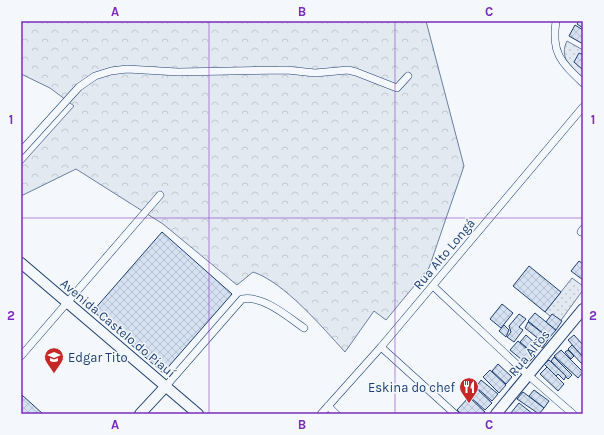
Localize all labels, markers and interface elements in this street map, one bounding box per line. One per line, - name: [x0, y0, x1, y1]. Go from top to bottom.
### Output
- text: A: [111, 4, 119, 19]
- text: B: [298, 4, 306, 19]
- text: C: [485, 4, 493, 19]
- text: 1: [9, 112, 13, 127]
- text: 1: [591, 112, 595, 127]
- street label: Rua Alto Longá: [410, 216, 478, 292]
- street label: Avenida Castelo do Piauí: [58, 276, 179, 381]
- text: 2: [7, 308, 15, 323]
- text: 2: [589, 308, 597, 323]
- street label: Rua Altos: [505, 327, 553, 379]
- school or university icon: Edgar Tito: [43, 346, 65, 374]
- place label: Edgar Tito: [68, 350, 128, 365]
- restaurant icon: Eskina do chef: [458, 376, 480, 404]
- place label: Eskina do chef: [368, 380, 456, 395]
- text: A: [111, 417, 119, 432]
- text: B: [298, 417, 306, 432]
- text: C: [485, 417, 493, 432]

